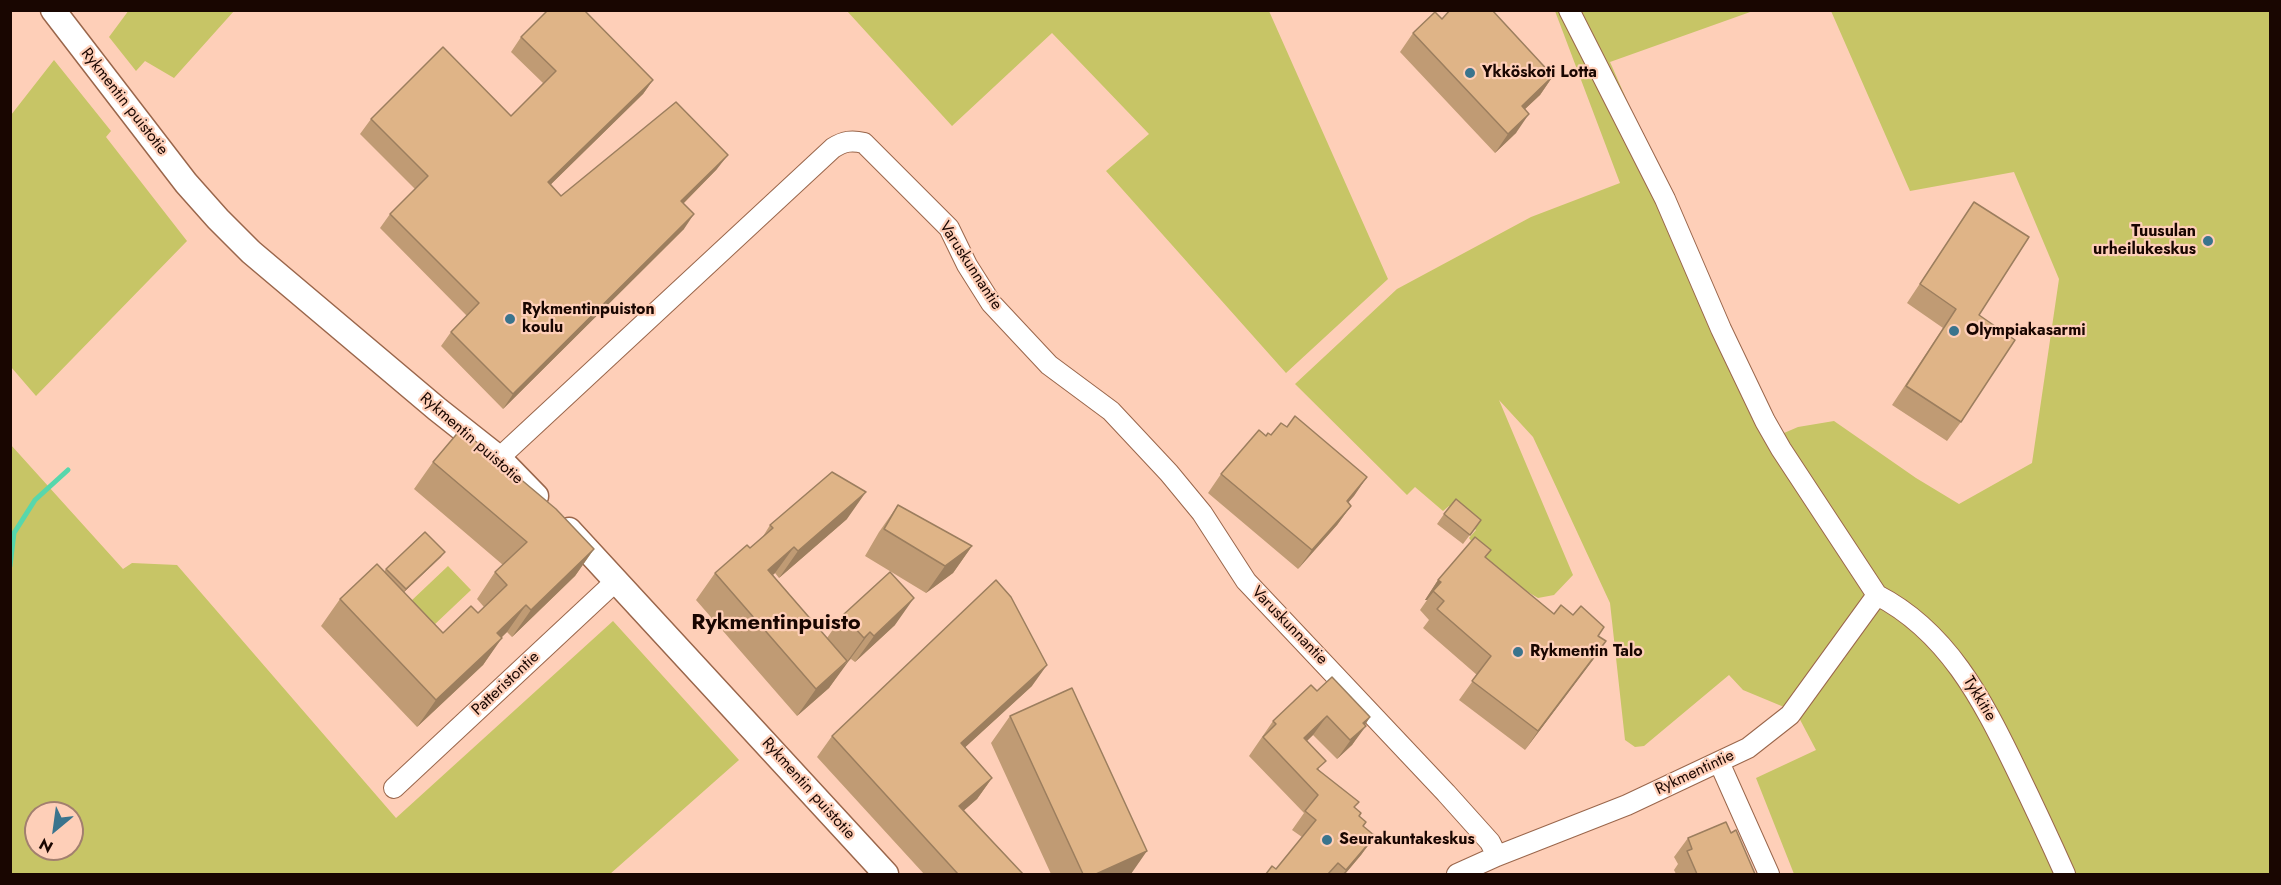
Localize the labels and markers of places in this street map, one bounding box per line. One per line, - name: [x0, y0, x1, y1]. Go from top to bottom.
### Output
- place label: Ykköskoti Lotta: [1482, 63, 1597, 83]
- marker: Ykköskoti Lotta: [1463, 66, 1477, 80]
- place label: Tuusulan urheilukeskus: [2093, 222, 2196, 260]
- marker: Tuusulan urheilukeskus: [2201, 234, 2215, 248]
- place label: Rykmentinpuiston koulu: [522, 300, 655, 338]
- marker: Rykmentinpuiston koulu: [503, 312, 517, 326]
- place label: Olympiakasarmi: [1966, 321, 2086, 341]
- marker: Olympiakasarmi: [1947, 324, 1961, 338]
- place label: Rykmentin Talo: [1530, 642, 1643, 662]
- marker: Rykmentin Talo: [1511, 645, 1525, 659]
- place label: Seurakuntakeskus: [1339, 830, 1475, 850]
- marker: Seurakuntakeskus: [1320, 833, 1334, 847]

